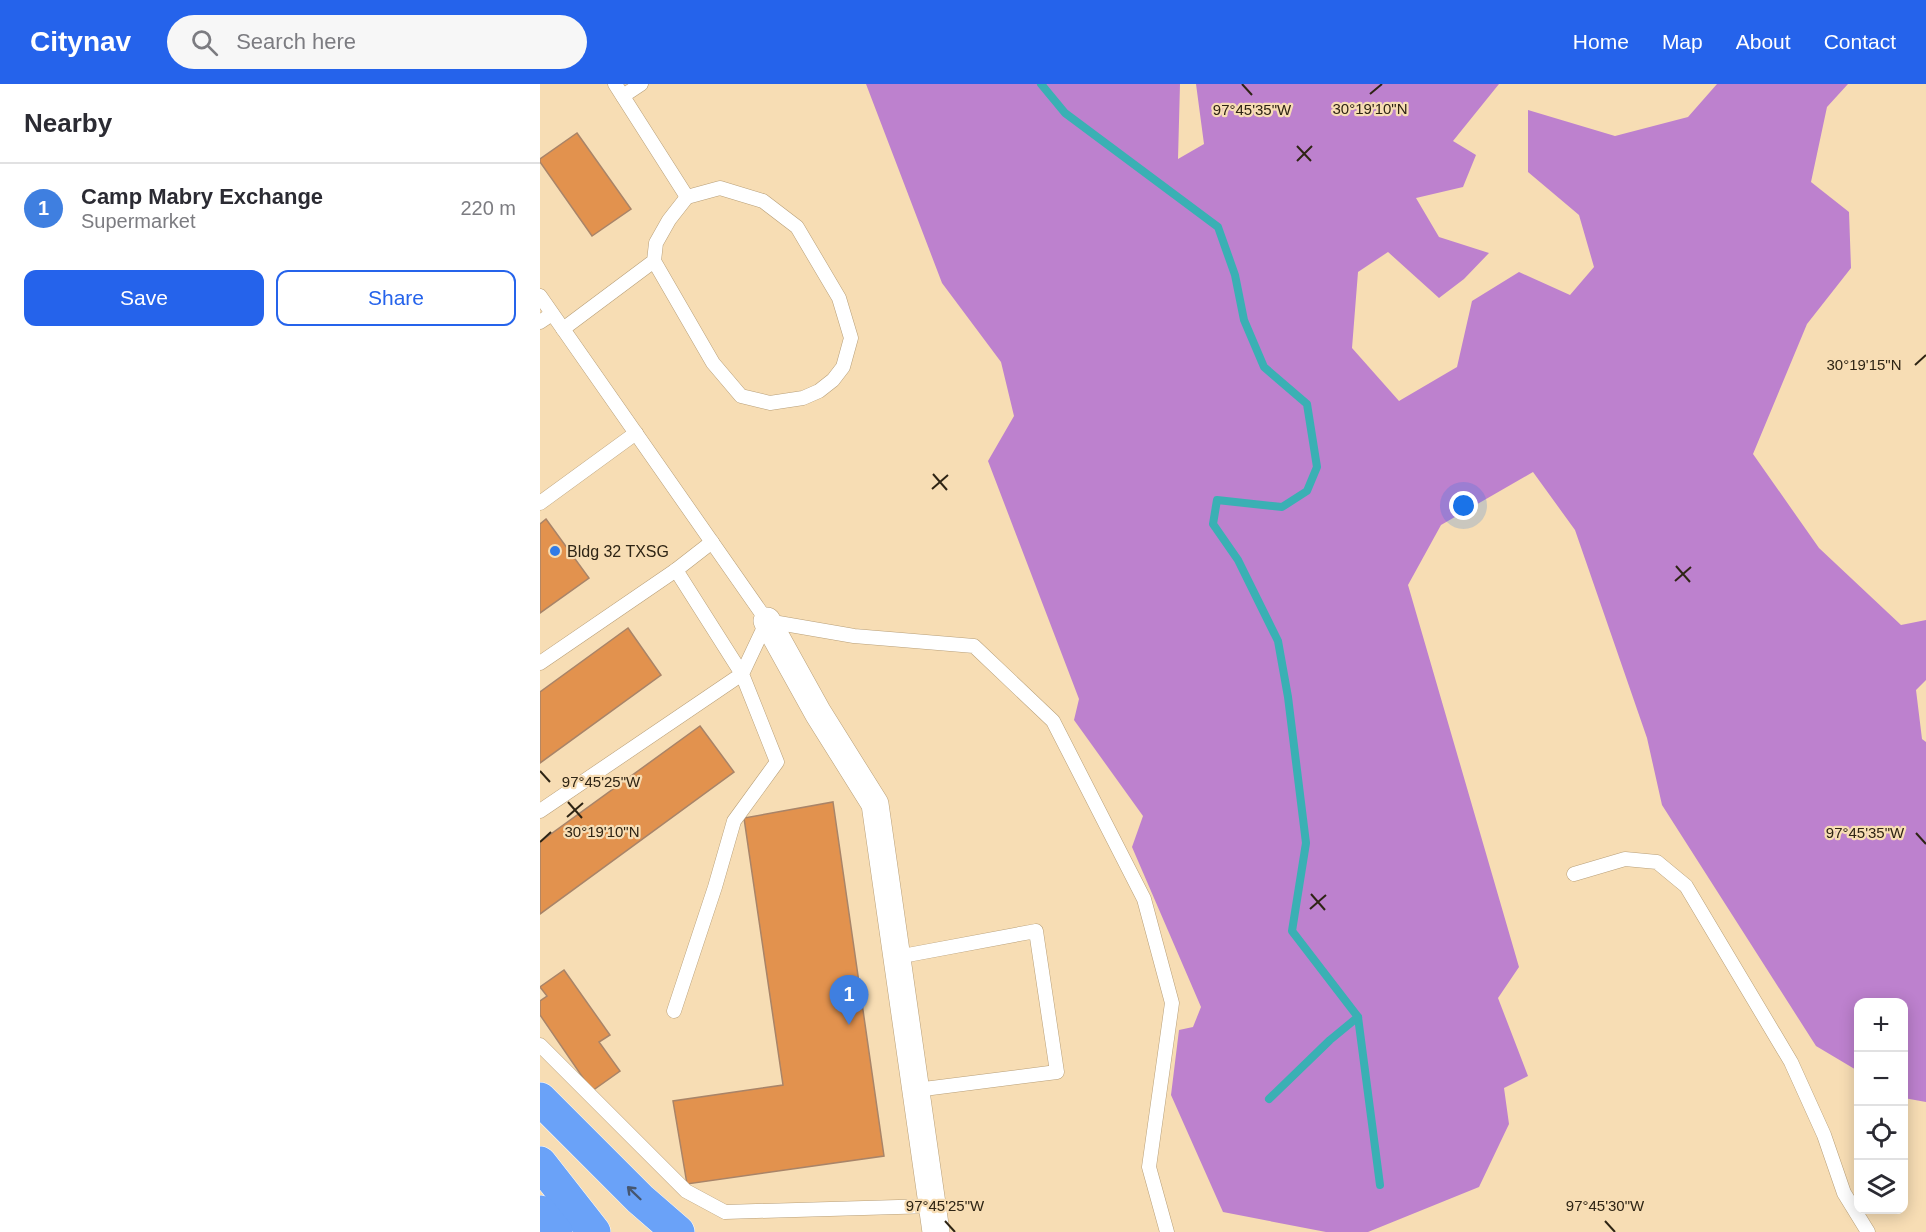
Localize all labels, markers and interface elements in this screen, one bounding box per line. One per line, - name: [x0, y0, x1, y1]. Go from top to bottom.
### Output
- search box: [167, 15, 587, 69]
- text: Citynav: [30, 26, 131, 57]
- icon: search: [188, 26, 221, 59]
- text: Search here: [236, 29, 356, 54]
- text: Home: [1573, 30, 1629, 53]
- text: Map: [1662, 30, 1703, 53]
- text: About: [1736, 30, 1791, 53]
- text: Contact: [1824, 30, 1896, 53]
- text: 30°19'10"N: [1332, 100, 1408, 117]
- text: 97°45'35"W: [1213, 101, 1292, 118]
- text: Nearby: [24, 108, 112, 138]
- text: Camp Mabry Exchange: [81, 184, 323, 209]
- text: 1: [38, 197, 49, 219]
- text: 220 m: [460, 197, 516, 219]
- text: Supermarket: [81, 210, 196, 232]
- button: Save: [24, 270, 264, 326]
- button: Share: [276, 270, 516, 326]
- text: 30°19'15"N: [1826, 356, 1902, 373]
- your location: [1449, 491, 1478, 520]
- place label: Bldg 32 TXSG: [567, 543, 669, 560]
- marker: Bldg 32 TXSG: [548, 544, 562, 558]
- text: 97°45'25"W: [562, 773, 641, 790]
- text: 30°19'10"N: [564, 823, 640, 840]
- text: 97°45'35"W: [1826, 824, 1905, 841]
- pin: 1: [830, 976, 868, 1025]
- map controls: [1854, 998, 1908, 1214]
- button: +: [1854, 998, 1908, 1052]
- button: −: [1854, 1052, 1908, 1106]
- button: locate: [1854, 1106, 1908, 1160]
- button: layers: [1854, 1160, 1908, 1214]
- one-way arrow: [627, 1186, 642, 1201]
- text: 97°45'25"W: [906, 1197, 985, 1214]
- text: 97°45'30"W: [1566, 1197, 1645, 1214]

